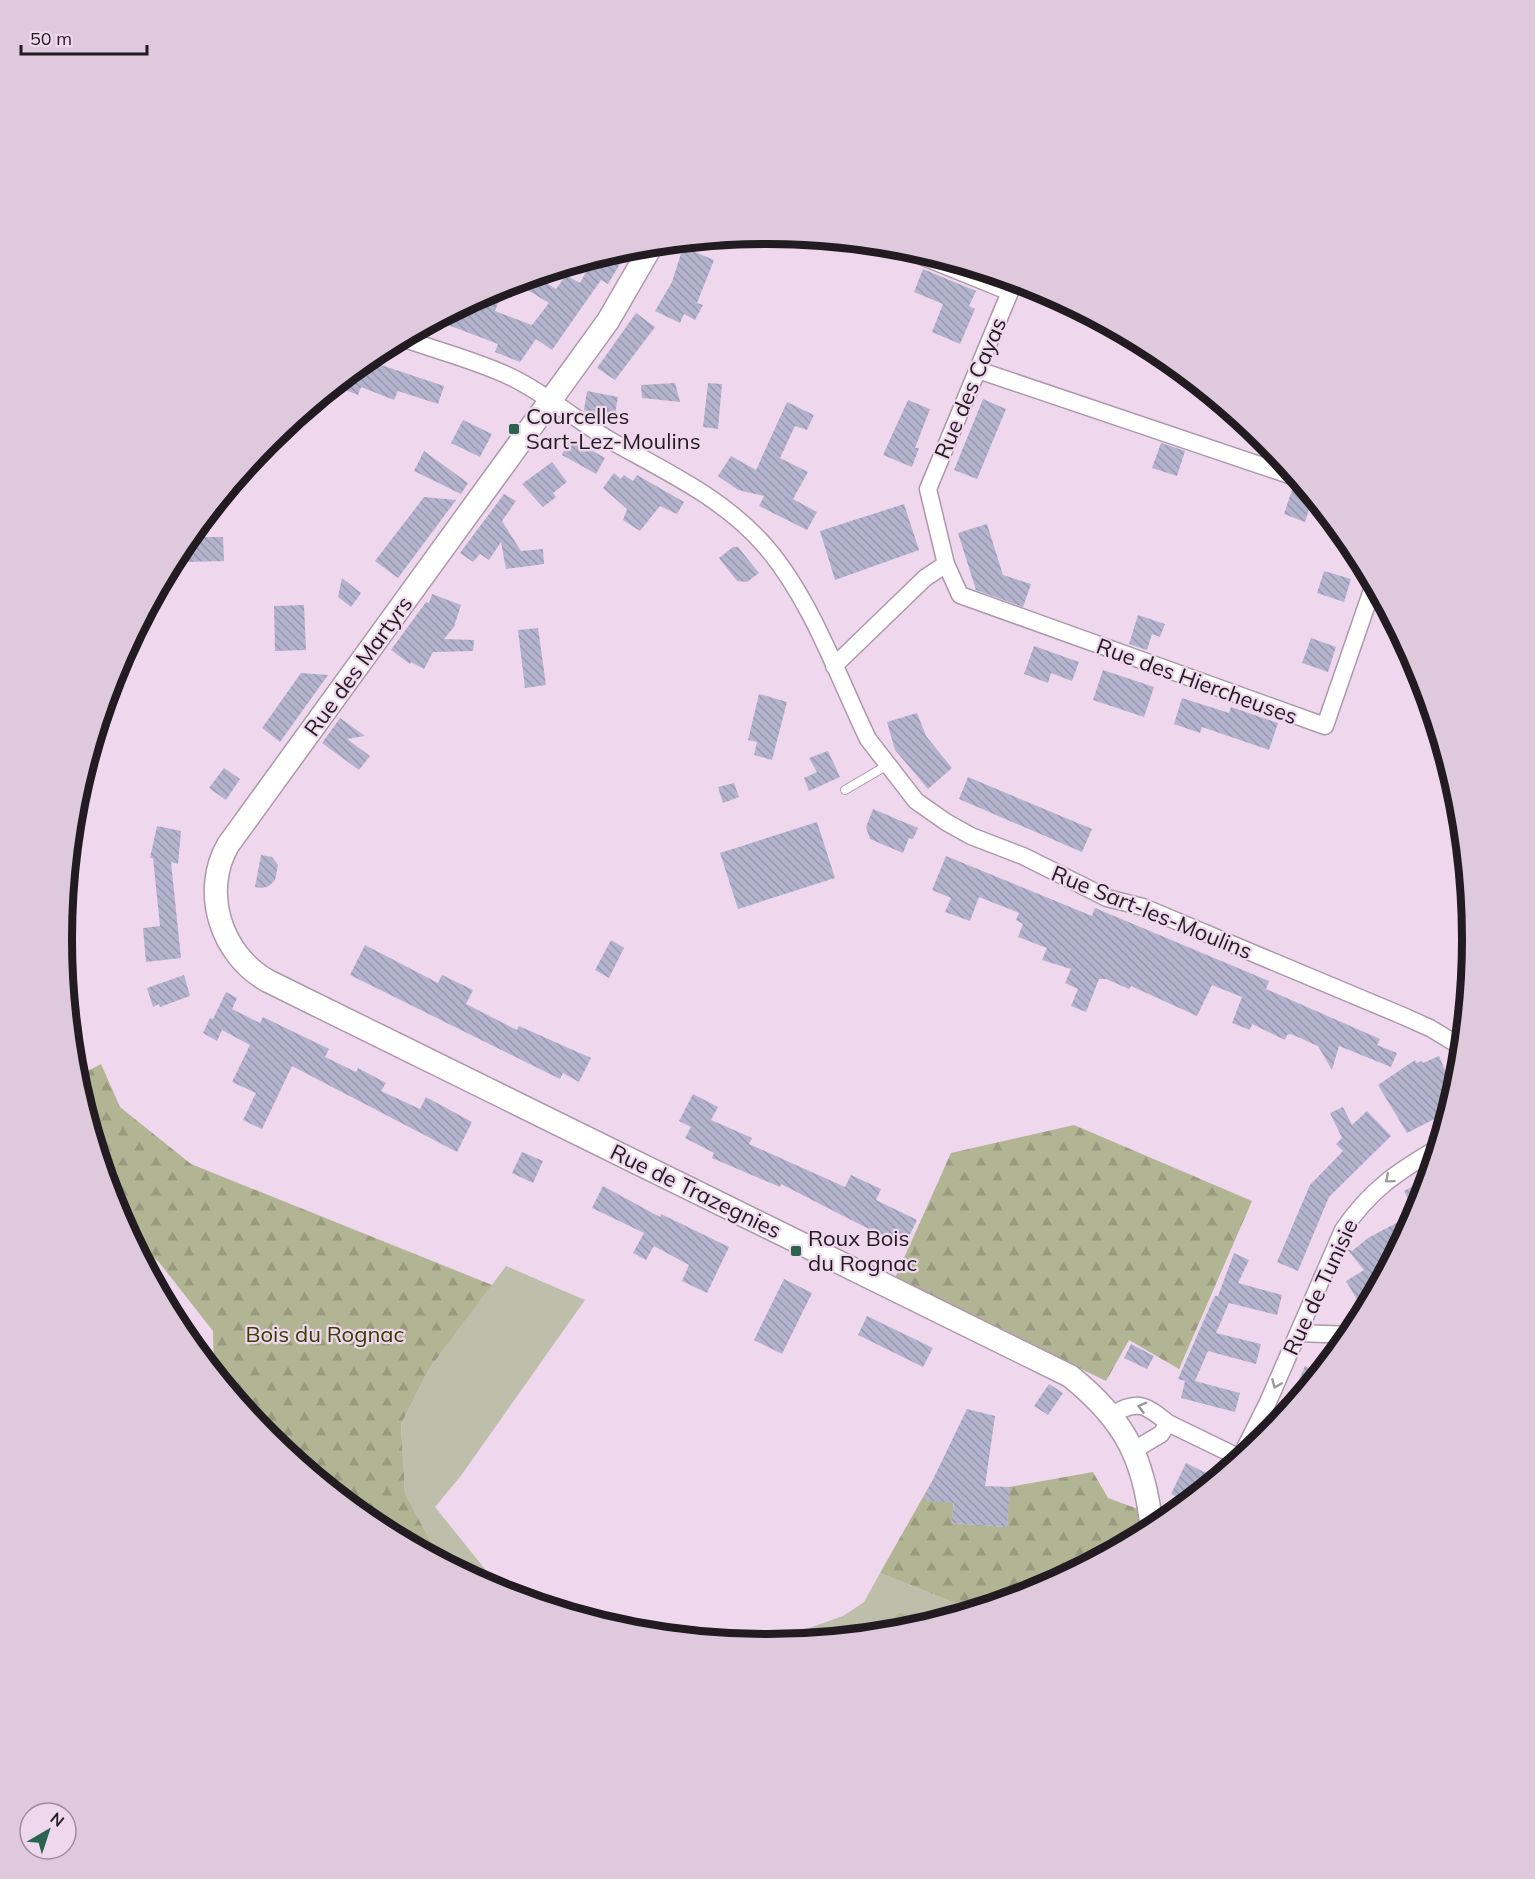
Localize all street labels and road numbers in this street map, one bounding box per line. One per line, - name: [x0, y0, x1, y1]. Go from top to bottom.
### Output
- street label: Rue des Cayas: [928, 313, 1012, 463]
- street label: Rue des Martyrs: [298, 590, 418, 742]
- street label: Rue des Hiercheuses: [1093, 632, 1301, 730]
- street label: Rue Sart-les-Moulins: [1048, 859, 1256, 965]
- street label: Rue de Trazegnies: [606, 1138, 786, 1244]
- street label: Rue de Tunisie: [1276, 1214, 1364, 1360]

